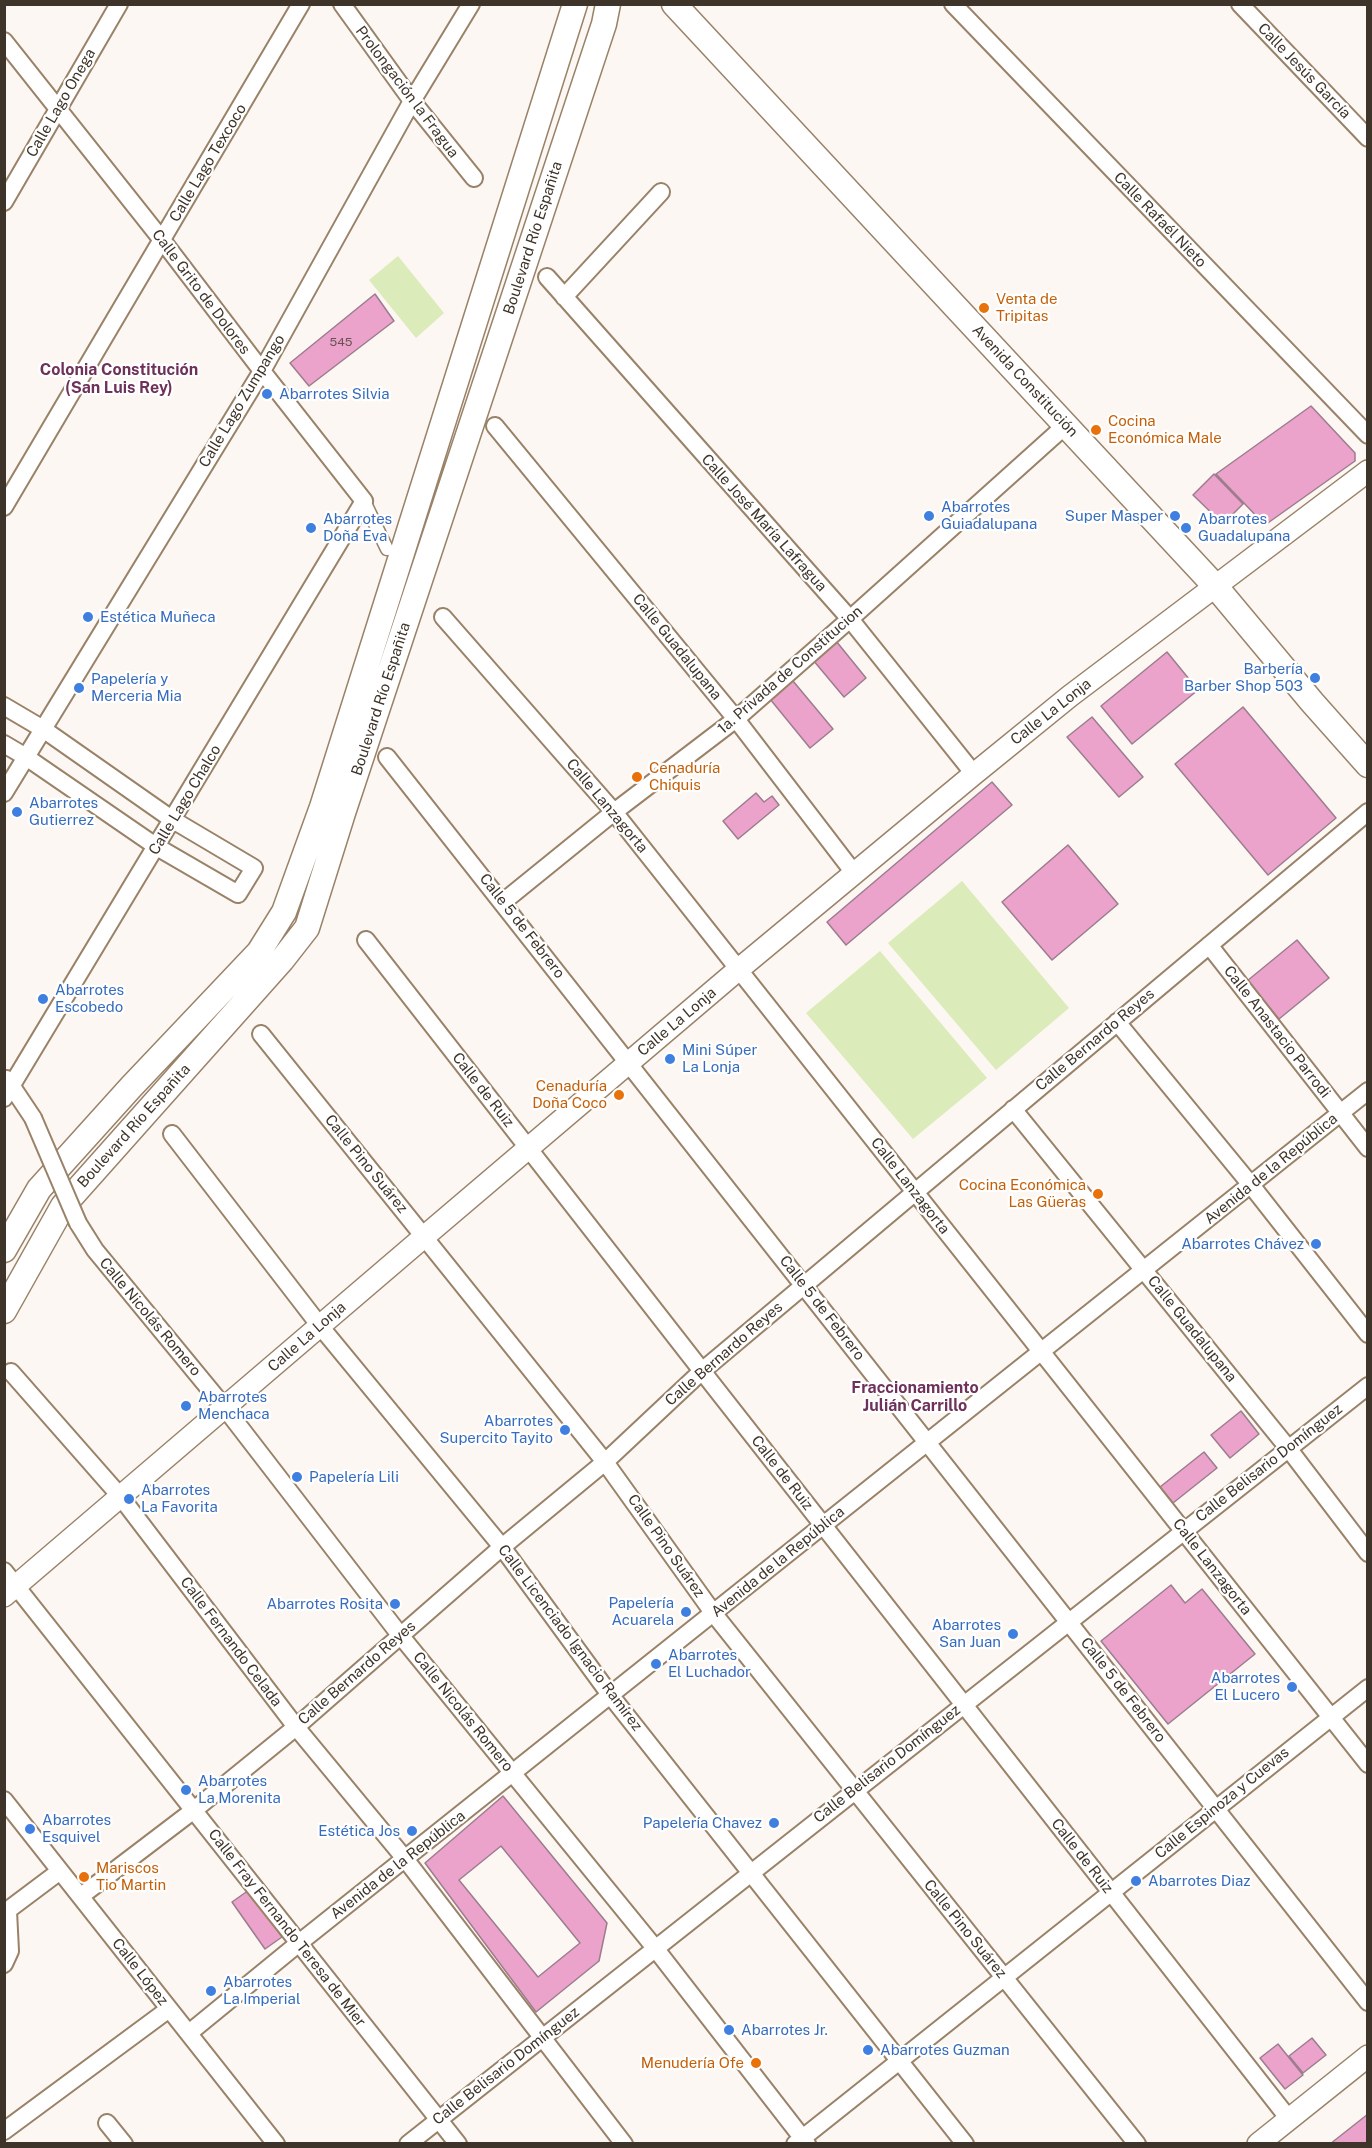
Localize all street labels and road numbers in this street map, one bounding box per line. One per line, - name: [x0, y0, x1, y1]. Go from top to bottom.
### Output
- street label: Calle Jesús García: [1254, 19, 1354, 123]
- street label: Prolongación la Fragua: [352, 23, 462, 161]
- street label: Calle Lago Onega: [23, 45, 99, 161]
- street label: Calle Lago Texcoco: [166, 101, 250, 225]
- street label: Boulevard Río Españita: [500, 159, 566, 317]
- street label: Calle Rafaél Nieto: [1110, 169, 1210, 271]
- street label: Calle Grito de Dolores: [148, 226, 254, 358]
- street label: Avenida Constitución: [968, 321, 1082, 441]
- street label: Calle Lago Zumpango: [195, 331, 289, 471]
- street label: Calle José María Lafragua: [698, 451, 830, 595]
- street label: Calle Guadalupana: [629, 590, 725, 704]
- street label: 1a. Privada de Constitucion: [714, 602, 866, 738]
- street label: Boulevard Río Españita: [348, 620, 414, 778]
- street label: Calle La Lonja: [1007, 675, 1095, 749]
- street label: Calle Lago Chalco: [145, 742, 225, 858]
- street label: Calle Lanzagorta: [562, 755, 652, 857]
- street label: Calle 5 de Febrero: [475, 870, 569, 982]
- street label: Calle Anastacio Parrodi: [1220, 962, 1334, 1102]
- street label: Calle La Lonja: [634, 984, 720, 1060]
- street label: Calle Bernardo Reyes: [1032, 985, 1158, 1095]
- street label: Calle de Ruiz: [448, 1049, 518, 1131]
- street label: Boulevard Río Españita: [74, 1061, 194, 1191]
- street label: Avenida de la República: [1201, 1110, 1341, 1228]
- street label: Calle Pino Suárez: [321, 1111, 411, 1217]
- street label: Calle Lanzagorta: [867, 1134, 953, 1238]
- street label: Calle 5 de Febrero: [775, 1252, 869, 1364]
- street label: Calle Nicolás Romero: [95, 1254, 205, 1380]
- street label: Calle Guadalupana: [1144, 1272, 1240, 1386]
- street label: Calle La Lonja: [264, 1298, 350, 1376]
- street label: Calle Bernardo Reyes: [662, 1298, 786, 1410]
- street label: Calle Belisario Domínguez: [1192, 1400, 1346, 1526]
- street label: Calle de Ruiz: [747, 1432, 817, 1514]
- street label: Calle Pino Suárez: [624, 1491, 708, 1601]
- street label: Avenida de la República: [708, 1503, 848, 1621]
- street label: Calle Lanzagorta: [1169, 1515, 1255, 1619]
- street label: Calle Licenciado Ignacio Ramírez: [494, 1541, 646, 1735]
- street label: Calle Fernando Celada: [176, 1574, 286, 1710]
- street label: Calle Bernardo Reyes: [295, 1617, 419, 1729]
- street label: Calle 5 de Febrero: [1076, 1634, 1170, 1746]
- street label: Calle Nicolás Romero: [409, 1649, 517, 1775]
- street label: Calle Belisario Domínguez: [810, 1701, 964, 1827]
- street label: Calle Espinoza y Cuevas: [1151, 1743, 1293, 1863]
- street label: Avenida de la República: [327, 1807, 469, 1923]
- street label: Calle de Ruiz: [1047, 1815, 1117, 1897]
- street label: Calle Fray Fernando Teresa de Mier: [204, 1826, 370, 2030]
- street label: Calle Pino Suárez: [920, 1876, 1010, 1982]
- street label: Calle López: [108, 1935, 172, 2009]
- street label: Calle Belisario Domínguez: [429, 2003, 583, 2129]

